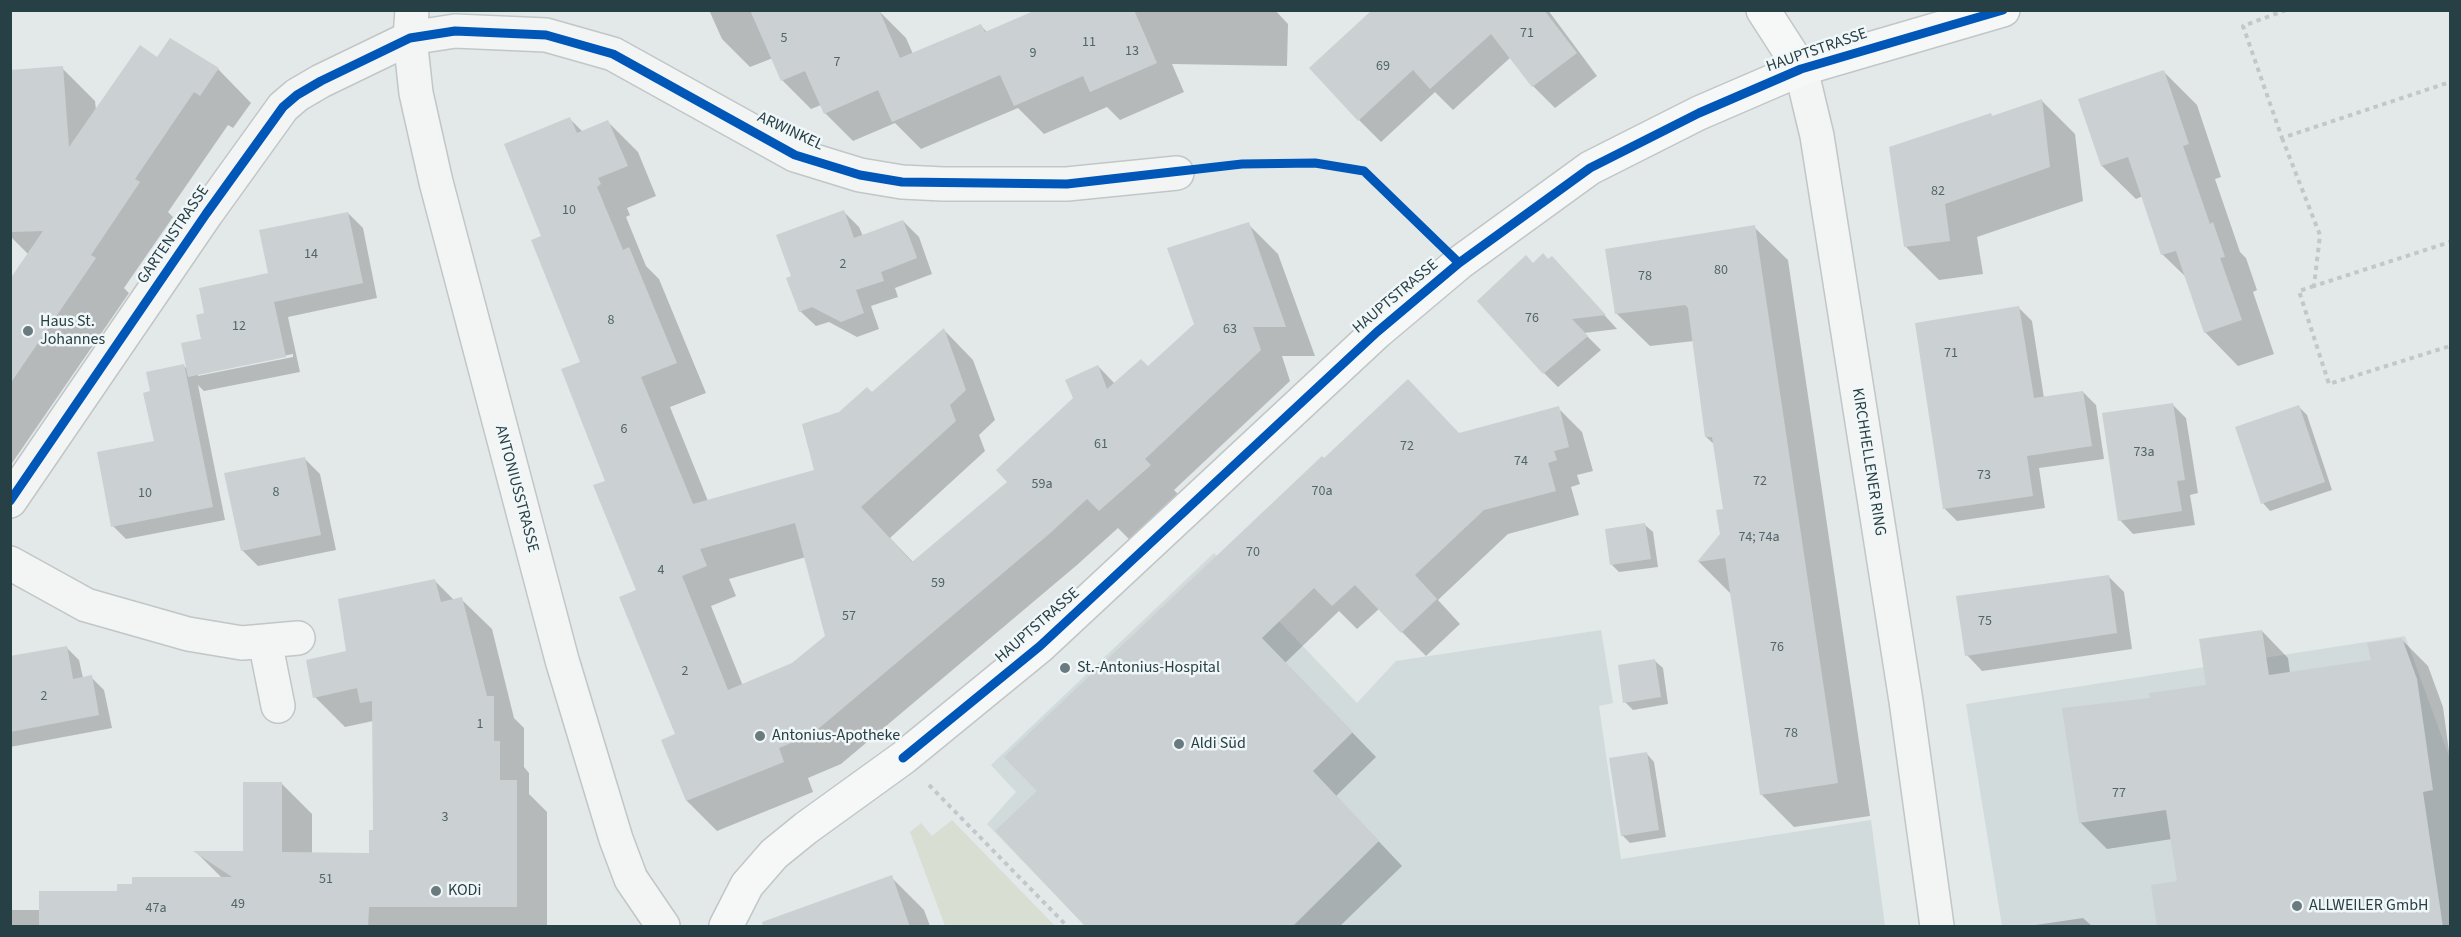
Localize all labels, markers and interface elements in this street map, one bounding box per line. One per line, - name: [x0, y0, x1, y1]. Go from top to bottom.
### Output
- street label: HAUPTSTRASSE: [1764, 25, 1870, 77]
- house number: 71: [1520, 26, 1534, 42]
- house number: 5: [781, 31, 787, 47]
- house number: 11: [1082, 35, 1096, 51]
- house number: 13: [1125, 44, 1139, 60]
- house number: 9: [1030, 46, 1036, 62]
- house number: 7: [834, 55, 840, 71]
- house number: 69: [1376, 59, 1390, 75]
- street label: ARWINKEL: [754, 108, 826, 156]
- street label: GARTENSTRASSE: [134, 182, 214, 288]
- house number: 82: [1931, 184, 1945, 200]
- house number: 10: [562, 203, 576, 219]
- house number: 14: [304, 247, 318, 263]
- street label: HAUPTSTRASSE: [1349, 256, 1443, 338]
- house number: 2: [840, 257, 846, 273]
- house number: 80: [1714, 263, 1728, 279]
- house number: 78: [1638, 269, 1652, 285]
- house number: 76: [1525, 311, 1539, 327]
- place label: Haus St. Johannes: [40, 312, 105, 350]
- house number: 8: [608, 313, 614, 329]
- house number: 12: [232, 319, 246, 335]
- house number: 63: [1223, 322, 1237, 338]
- marker: Haus St. Johannes: [21, 324, 35, 338]
- house number: 71: [1944, 346, 1958, 362]
- street label: KIRCHHELLENER RING: [1847, 387, 1889, 537]
- house number: 6: [621, 422, 627, 438]
- street label: ANTONIUSSTRASSE: [490, 423, 542, 555]
- house number: 61: [1094, 437, 1108, 453]
- house number: 72: [1400, 439, 1414, 455]
- house number: 73a: [2134, 445, 2154, 461]
- house number: 74: [1514, 454, 1528, 470]
- house number: 73: [1977, 468, 1991, 484]
- house number: 72: [1753, 474, 1767, 490]
- house number: 59a: [1032, 477, 1052, 493]
- house number: 70a: [1312, 484, 1332, 500]
- house number: 8: [273, 485, 279, 501]
- house number: 10: [138, 486, 152, 502]
- house number: 74; 74a: [1738, 530, 1780, 546]
- house number: 70: [1246, 545, 1260, 561]
- house number: 4: [658, 563, 664, 579]
- house number: 59: [931, 576, 945, 592]
- street label: HAUPTSTRASSE: [992, 584, 1084, 668]
- house number: 57: [842, 609, 856, 625]
- house number: 75: [1978, 614, 1992, 630]
- house number: 76: [1770, 640, 1784, 656]
- place label: St.-Antonius-Hospital: [1077, 658, 1220, 678]
- marker: St.-Antonius-Hospital: [1058, 661, 1072, 675]
- house number: 2: [682, 664, 688, 680]
- house number: 2: [41, 689, 47, 705]
- house number: 1: [477, 717, 483, 733]
- place label: Antonius-Apotheke: [772, 726, 900, 746]
- house number: 78: [1784, 726, 1798, 742]
- marker: Antonius-Apotheke: [753, 729, 767, 743]
- place label: Aldi Süd: [1191, 734, 1246, 754]
- marker: Aldi Süd: [1172, 737, 1186, 751]
- house number: 77: [2112, 786, 2126, 802]
- house number: 3: [442, 810, 448, 826]
- house number: 51: [319, 872, 333, 888]
- place label: KODi: [448, 881, 481, 901]
- marker: KODi: [429, 884, 443, 898]
- place label: ALLWEILER GmbH: [2309, 896, 2428, 916]
- house number: 49: [231, 897, 245, 913]
- marker: ALLWEILER GmbH: [2290, 899, 2304, 913]
- house number: 47a: [146, 901, 166, 917]

